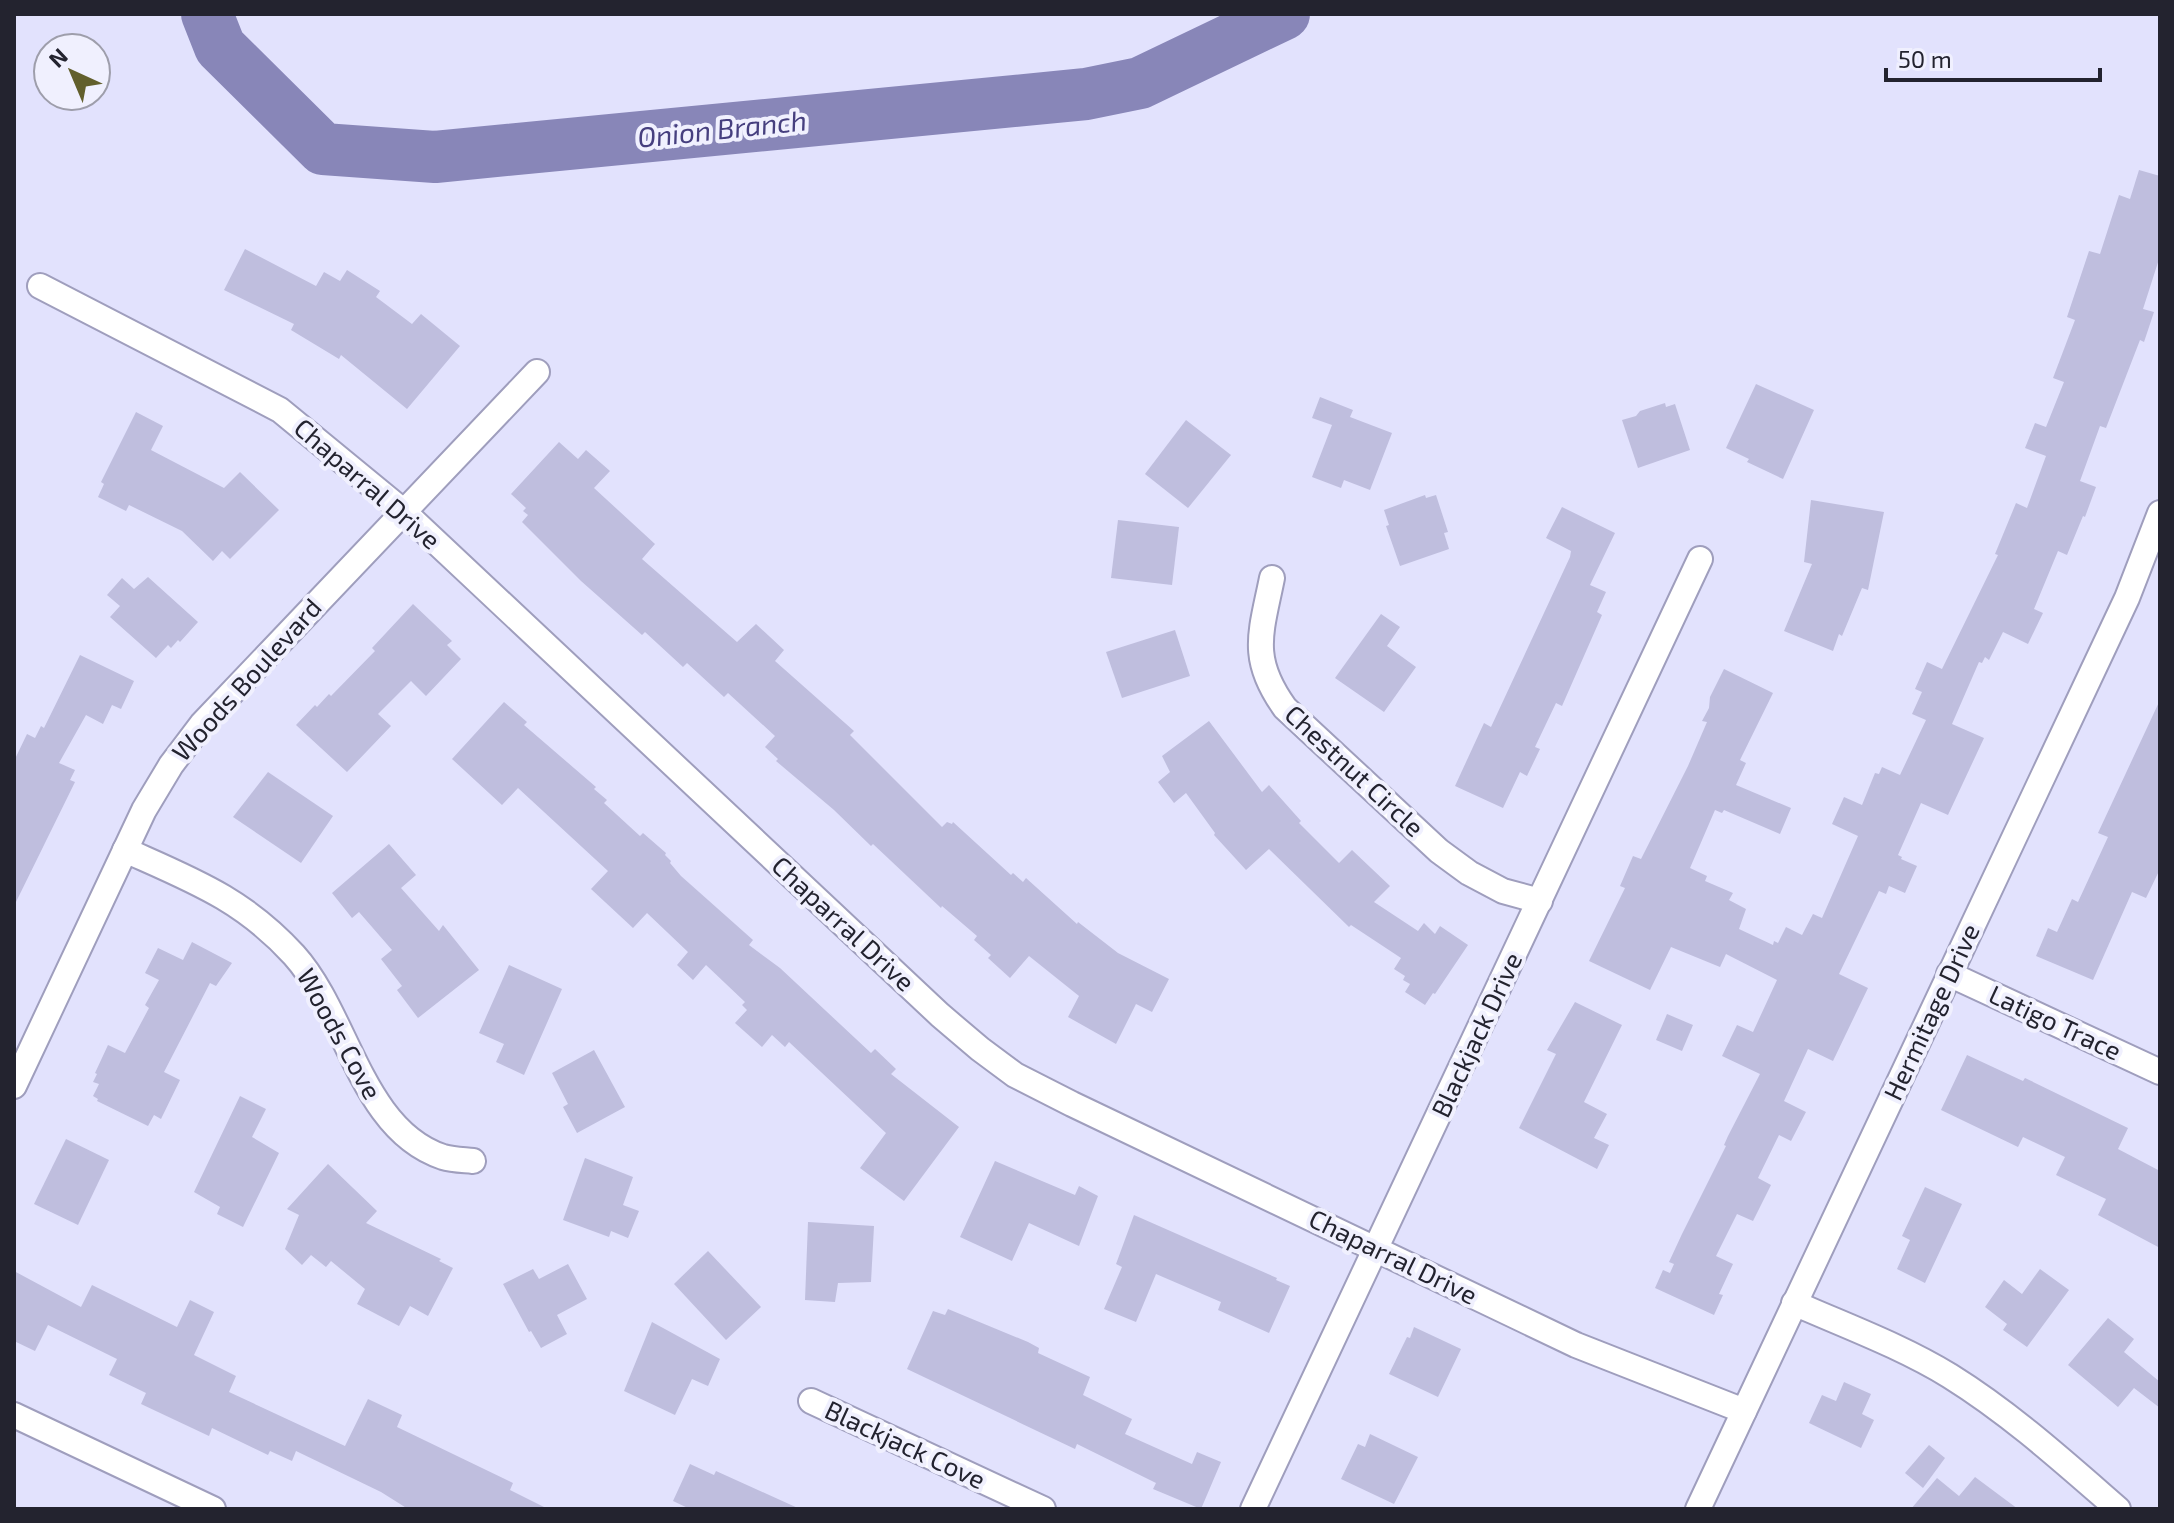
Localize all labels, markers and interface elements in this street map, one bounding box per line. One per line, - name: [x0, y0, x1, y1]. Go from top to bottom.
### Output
- north arrow: [32, 32, 112, 112]
- scale bar: [1886, 32, 2100, 82]
- text: N: [43, 42, 72, 72]
- text: 50 m: [1898, 44, 1952, 73]
- water label: Onion Branch: [636, 102, 808, 154]
- street label: Chaparral Drive: [289, 411, 447, 555]
- street label: Woods Boulevard: [165, 591, 327, 767]
- street label: Chestnut Circle: [1279, 698, 1431, 842]
- street label: Chaparral Drive: [766, 849, 922, 997]
- street label: Hermitage Drive: [1876, 918, 1985, 1104]
- street label: Blackjack Drive: [1424, 947, 1527, 1122]
- street label: Woods Cove: [292, 963, 389, 1104]
- street label: Latigo Trace: [1985, 978, 2127, 1066]
- street label: Chaparral Drive: [1304, 1202, 1483, 1310]
- street label: Blackjack Cove: [821, 1393, 991, 1494]

